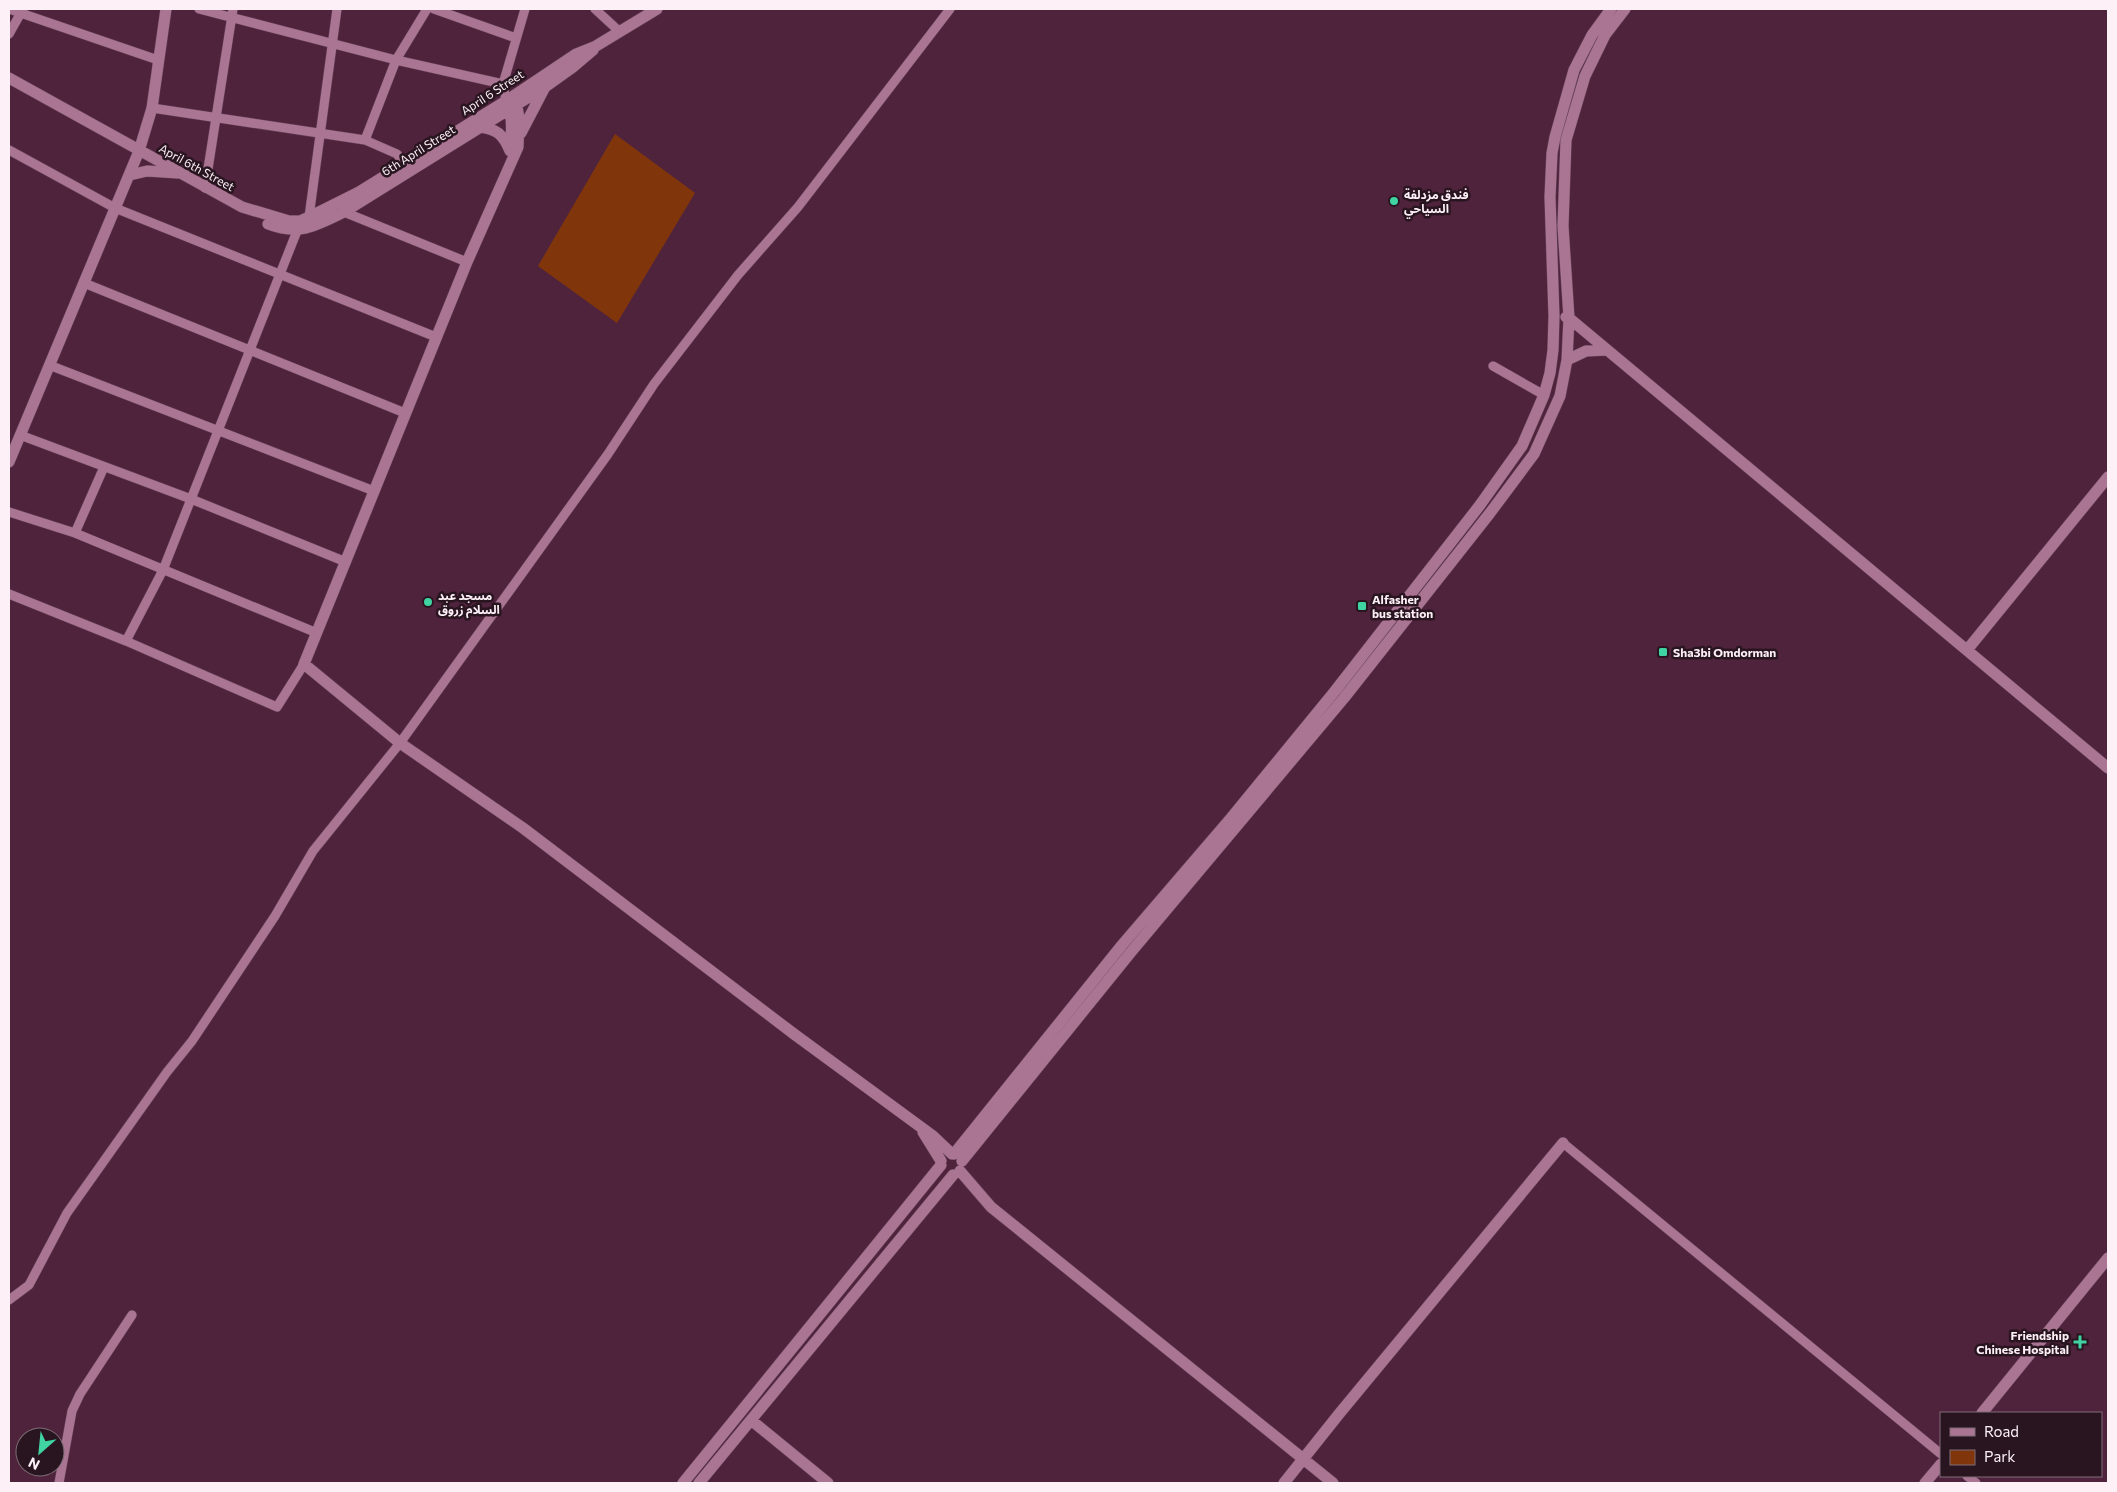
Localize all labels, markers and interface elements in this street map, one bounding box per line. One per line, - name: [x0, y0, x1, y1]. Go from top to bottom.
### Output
- street label: April 6 Street: [458, 66, 526, 118]
- street label: 6th April Street: [379, 122, 457, 178]
- street label: April 6th Street: [157, 141, 237, 193]
- place label: فندق مزدلفة السياحي: [1404, 187, 1469, 219]
- marker: فندق مزدلفة السياحي: [1388, 195, 1400, 207]
- place label: مسجد عبد السلام زروق: [438, 588, 500, 619]
- place label: Alfasher bus station: [1372, 592, 1433, 620]
- marker: مسجد عبد السلام زروق: [422, 596, 434, 608]
- marker: Alfasher bus station: [1356, 600, 1368, 612]
- place label: Sha3bi Omdorman: [1673, 645, 1776, 659]
- marker: Sha3bi Omdorman: [1657, 646, 1669, 658]
- place label: Friendship Chinese Hospital: [1976, 1328, 2069, 1356]
- marker: Friendship Chinese Hospital: [2073, 1335, 2087, 1349]
- legend: [1940, 1412, 2102, 1477]
- text: Road: [1984, 1422, 2019, 1440]
- north arrow: [15, 1427, 65, 1477]
- text: Park: [1984, 1447, 2015, 1465]
- text: N: [25, 1454, 42, 1474]

